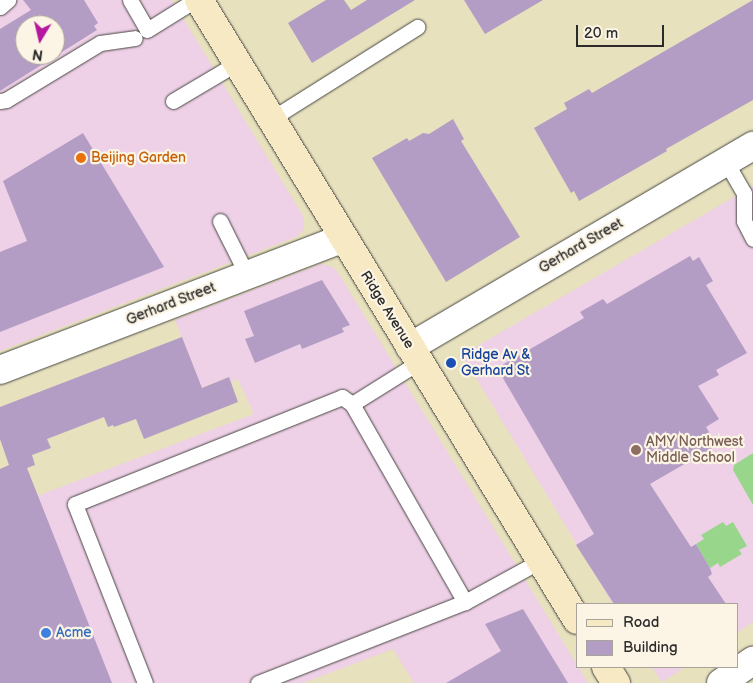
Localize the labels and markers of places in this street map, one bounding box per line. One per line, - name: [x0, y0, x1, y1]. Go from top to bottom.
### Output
- place label: Beijing Garden: [91, 150, 186, 166]
- marker: Beijing Garden: [75, 152, 87, 164]
- place label: Ridge Av & Gerhard St: [461, 347, 530, 380]
- marker: Ridge Av & Gerhard St: [445, 357, 457, 369]
- place label: AMY Northwest Middle School: [646, 434, 743, 467]
- marker: AMY Northwest Middle School: [630, 444, 642, 456]
- place label: Acme: [56, 625, 92, 641]
- marker: Acme: [40, 627, 52, 639]

